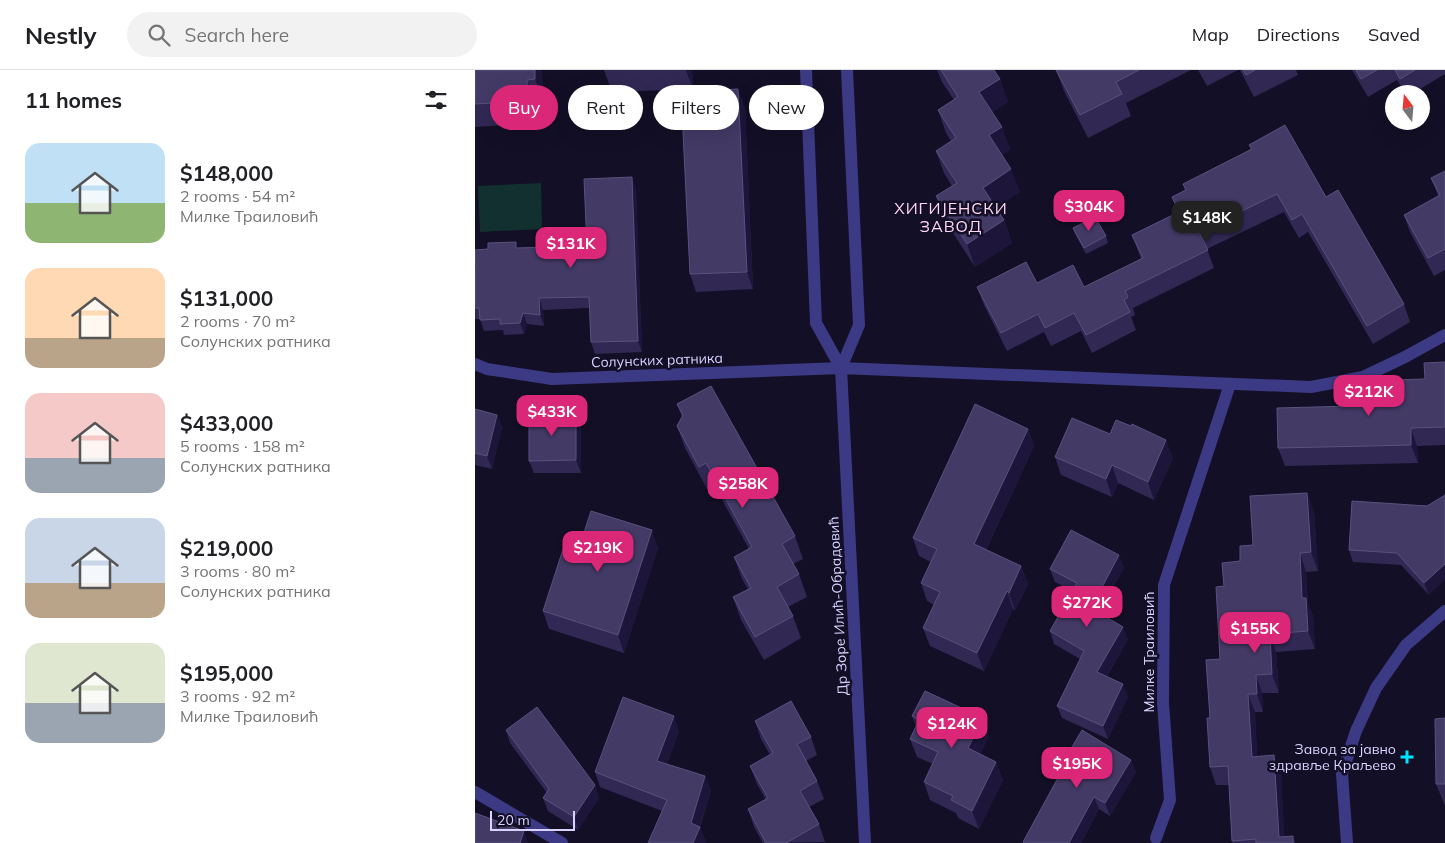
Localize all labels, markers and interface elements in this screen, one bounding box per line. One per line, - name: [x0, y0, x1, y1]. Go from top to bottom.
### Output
- search box: [127, 12, 477, 57]
- text: Nestly: [25, 20, 97, 50]
- icon: search: [145, 21, 173, 49]
- text: Search here: [185, 23, 289, 47]
- text: Map: [1192, 23, 1229, 46]
- text: Directions: [1257, 23, 1340, 46]
- text: Saved: [1368, 23, 1420, 46]
- chip: Buy: [490, 85, 558, 130]
- chip: Rent: [568, 85, 643, 130]
- chip: Filters: [653, 85, 739, 130]
- chip: New: [749, 85, 824, 130]
- north arrow: [1385, 85, 1430, 130]
- map controls: [1385, 85, 1430, 130]
- icon: filters: [422, 86, 450, 114]
- text: 11 homes: [25, 87, 122, 113]
- text: $148,000: [180, 160, 273, 186]
- icon: home: [65, 163, 125, 223]
- text: 2 rooms · 54 m²: [180, 186, 295, 206]
- pin: $304K: [1054, 190, 1124, 232]
- text: $304K: [1064, 196, 1114, 216]
- district label: ХИГИЈЕНСКИ ЗАВОД: [894, 198, 1008, 236]
- pin: $148K: [1172, 200, 1242, 243]
- text: Милке Траиловић: [180, 206, 318, 226]
- text: $148K: [1182, 207, 1232, 227]
- pin: $131K: [536, 226, 606, 269]
- text: $131K: [546, 233, 596, 253]
- text: $131,000: [180, 285, 273, 311]
- icon: home: [65, 288, 125, 348]
- text: 2 rooms · 70 m²: [180, 311, 295, 331]
- text: Солунских ратника: [180, 331, 331, 351]
- street label: Солунских ратника: [591, 349, 723, 371]
- pin: $212K: [1334, 374, 1404, 417]
- text: $212K: [1344, 381, 1394, 401]
- pin: $433K: [517, 394, 587, 437]
- text: $433K: [527, 401, 577, 421]
- text: $433,000: [180, 410, 273, 436]
- icon: home: [65, 413, 125, 473]
- text: 5 rooms · 158 m²: [180, 436, 305, 456]
- text: Солунских ратника: [180, 456, 331, 476]
- pin: $258K: [708, 466, 778, 509]
- text: $258K: [718, 473, 768, 493]
- street label: Др Зоре Илић-Обрадовић: [824, 516, 852, 696]
- pin: $219K: [563, 530, 633, 573]
- text: $219,000: [180, 535, 273, 561]
- text: $219K: [573, 537, 623, 557]
- icon: home: [65, 538, 125, 598]
- text: 3 rooms · 80 m²: [180, 561, 295, 581]
- text: Солунских ратника: [180, 581, 331, 601]
- pin: $272K: [1052, 586, 1122, 628]
- street label: Милке Траиловић: [1140, 591, 1158, 713]
- text: $272K: [1062, 592, 1112, 612]
- pin: $155K: [1220, 612, 1290, 654]
- text: $155K: [1230, 618, 1280, 638]
- text: $195,000: [180, 660, 273, 686]
- icon: home: [65, 663, 125, 723]
- text: 3 rooms · 92 m²: [180, 686, 295, 706]
- text: Милке Траиловић: [180, 706, 318, 726]
- pin: $124K: [917, 706, 987, 749]
- text: $124K: [927, 713, 977, 733]
- place label: Завод за јавно здравље Краљево: [1269, 740, 1396, 774]
- pin: $195K: [1042, 746, 1112, 789]
- marker: Завод за јавно здравље Краљево: [1400, 750, 1414, 764]
- text: $195K: [1052, 753, 1102, 773]
- scale bar: [490, 808, 575, 831]
- text: 20 m: [497, 811, 530, 829]

